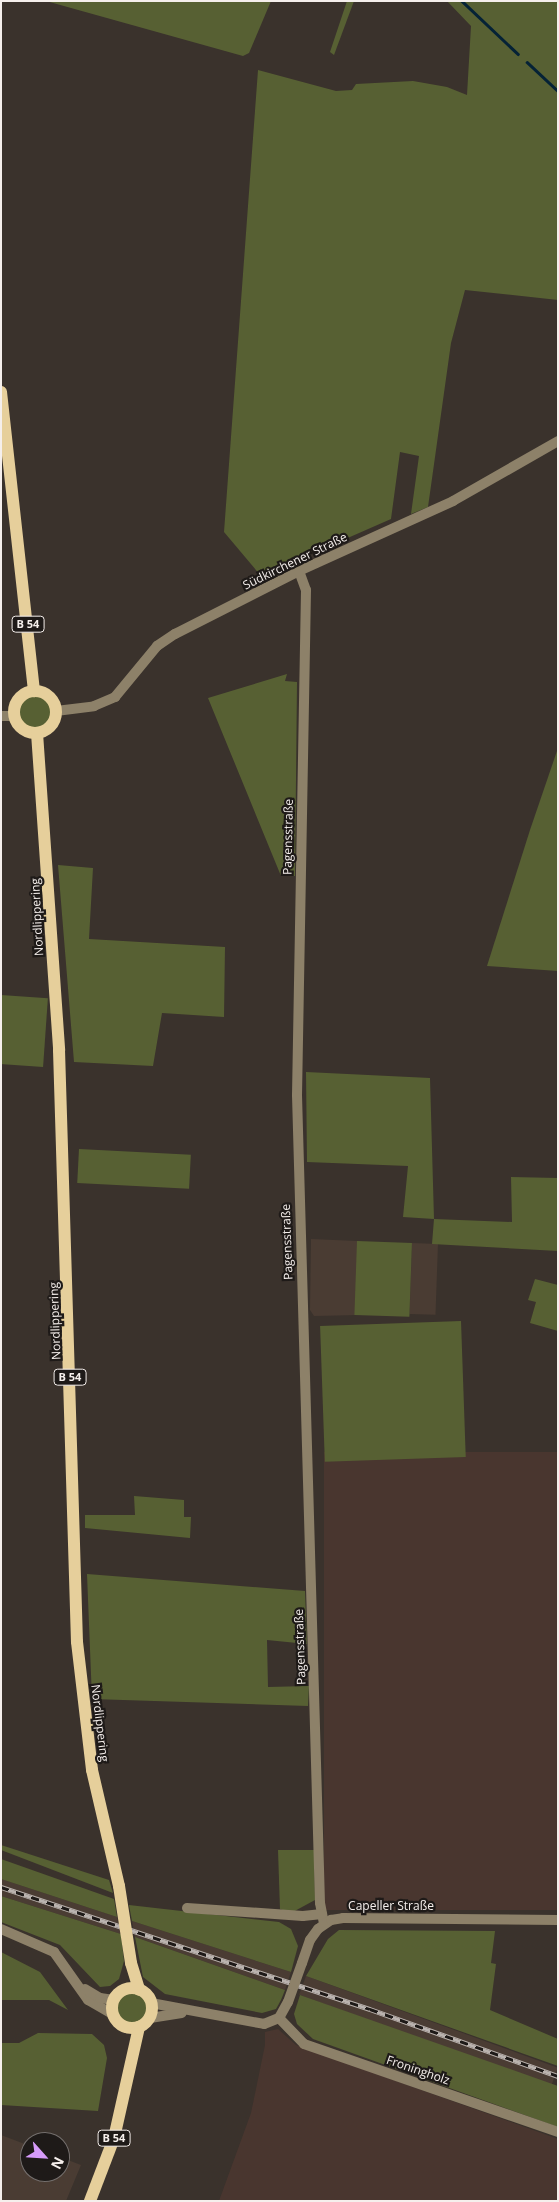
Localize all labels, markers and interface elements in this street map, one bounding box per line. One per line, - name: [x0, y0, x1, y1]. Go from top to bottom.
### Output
- street label: Südkirchener Straße: [241, 530, 349, 592]
- road number: B 54: [10, 616, 46, 632]
- street label: Pagensstraße: [280, 799, 296, 875]
- street label: Nordlippering: [28, 878, 46, 956]
- street label: Pagensstraße: [278, 1204, 296, 1280]
- street label: Nordlippering: [46, 1282, 64, 1360]
- road number: B 54: [52, 1368, 88, 1385]
- street label: Pagensstraße: [291, 1609, 309, 1685]
- street label: Nordlippering: [88, 1684, 112, 1762]
- street label: Capeller Straße: [348, 1899, 434, 1913]
- street label: Froningholz: [385, 2052, 451, 2088]
- road number: B 54: [96, 2130, 132, 2146]
- north arrow: [20, 2132, 70, 2182]
- text: N: [47, 2154, 69, 2173]

